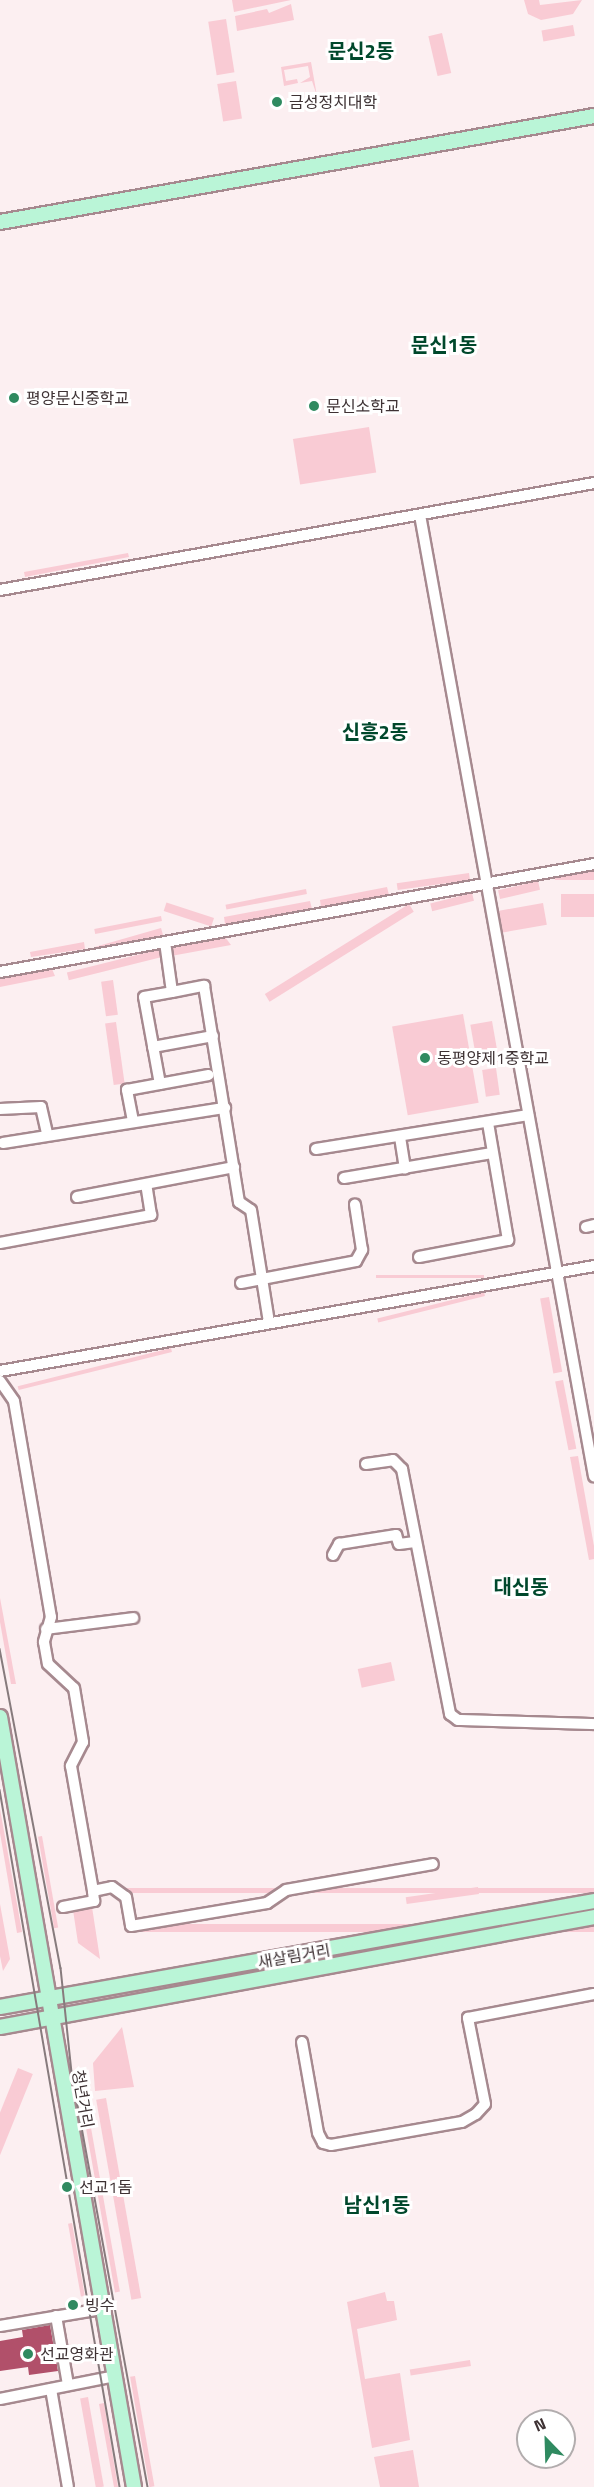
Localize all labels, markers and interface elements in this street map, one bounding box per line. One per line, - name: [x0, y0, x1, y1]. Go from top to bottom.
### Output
- district label: 문신2동: [328, 38, 394, 62]
- place label: 금성정치대학: [289, 92, 377, 112]
- marker: 금성정치대학: [270, 95, 284, 109]
- district label: 문신1동: [411, 332, 477, 356]
- place label: 평양문신중학교: [26, 388, 129, 408]
- marker: 평양문신중학교: [7, 391, 21, 405]
- place label: 문신소학교: [326, 396, 400, 416]
- marker: 문신소학교: [307, 399, 321, 413]
- district label: 신흥2동: [342, 719, 408, 743]
- place label: 동평양제1중학교: [437, 1048, 549, 1068]
- marker: 동평양제1중학교: [418, 1051, 432, 1065]
- district label: 대신동: [493, 1574, 549, 1598]
- street label: 새살림거리: [256, 1940, 332, 1972]
- street label: 청년거리: [68, 2068, 98, 2130]
- place label: 선교1돔: [79, 2177, 132, 2197]
- marker: 선교1돔: [60, 2180, 74, 2194]
- district label: 남신1동: [344, 2192, 410, 2216]
- place label: 빙수: [85, 2295, 114, 2315]
- marker: 빙수: [66, 2298, 80, 2312]
- place label: 선교영화관: [40, 2344, 114, 2364]
- marker: 선교영화관: [21, 2347, 35, 2361]
- north arrow: [516, 2409, 576, 2469]
- text: N: [530, 2411, 550, 2437]

